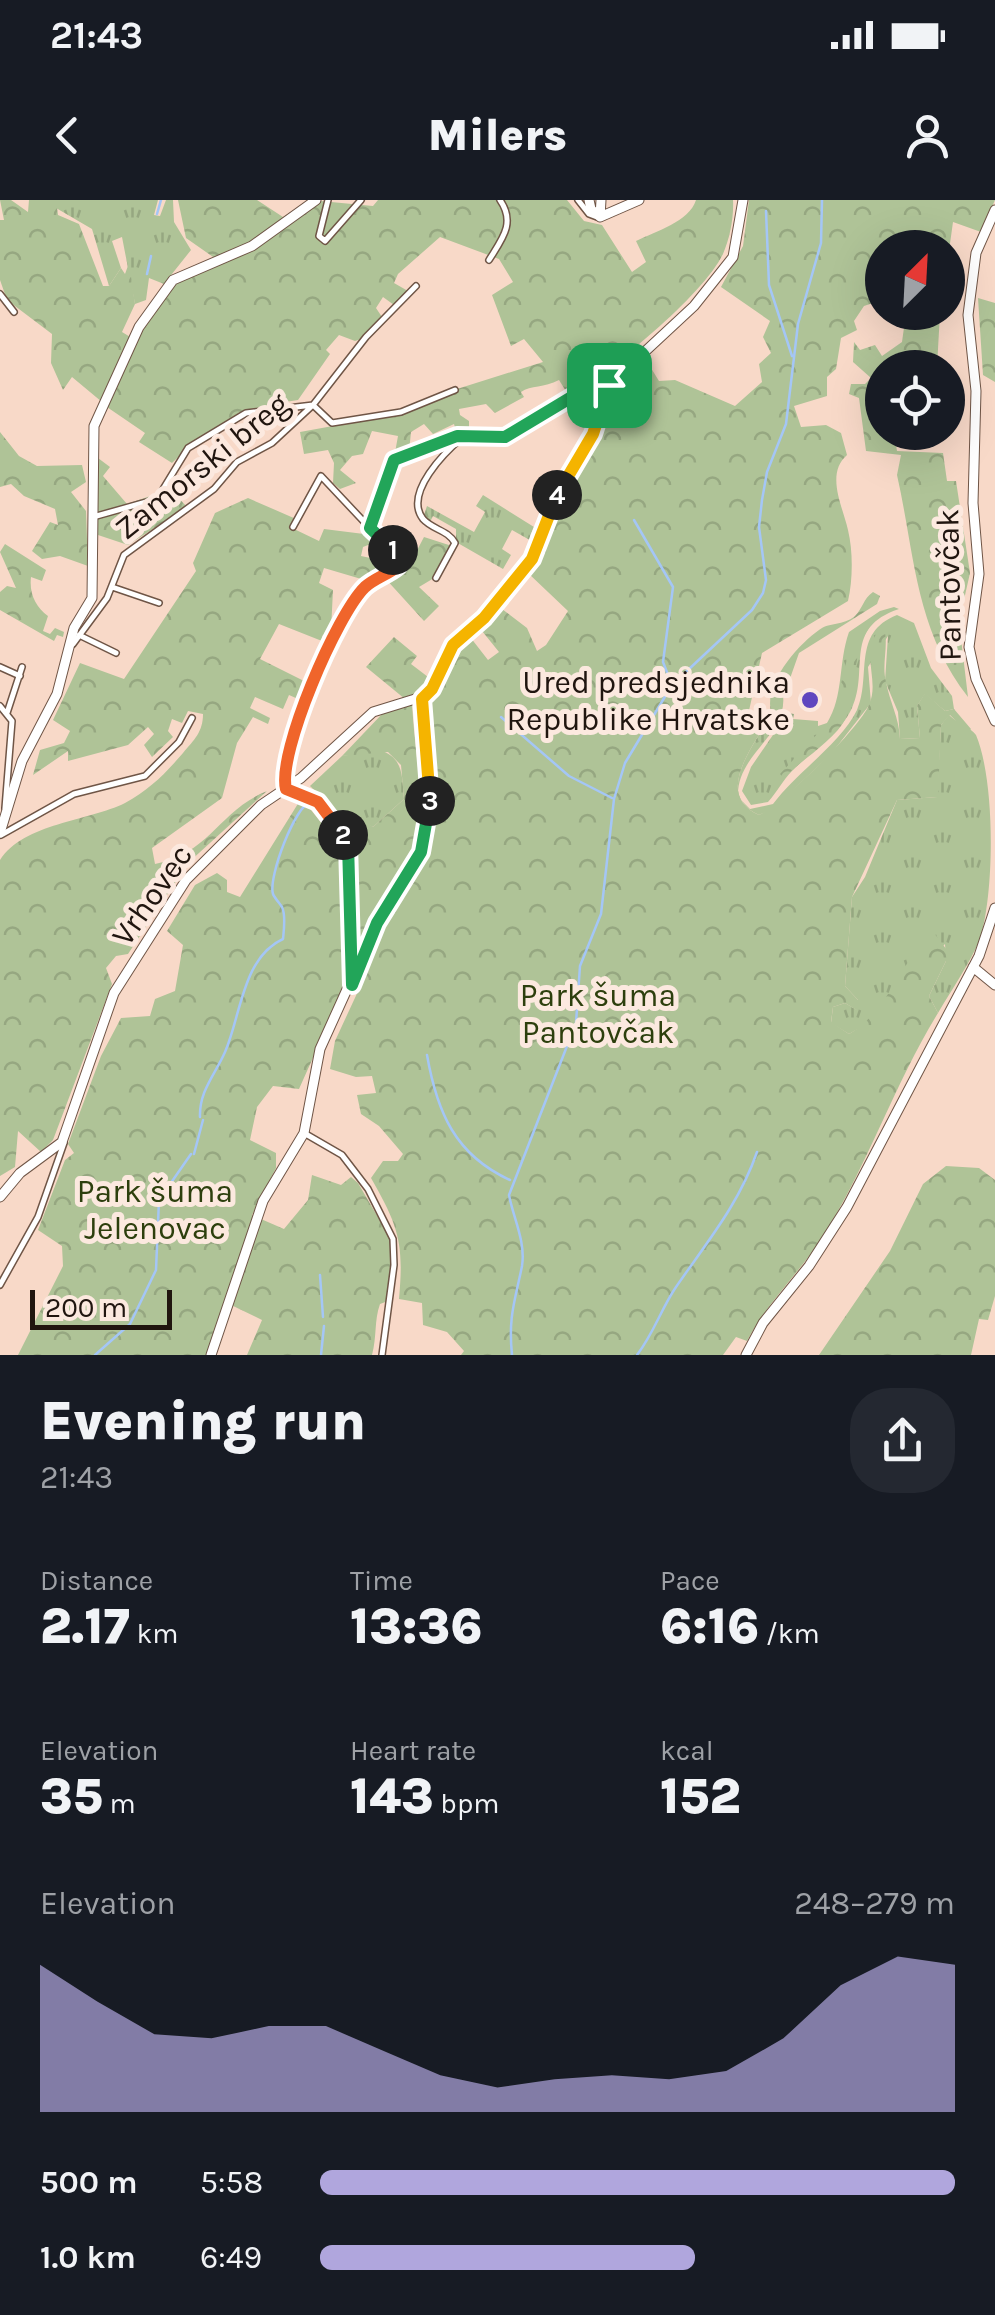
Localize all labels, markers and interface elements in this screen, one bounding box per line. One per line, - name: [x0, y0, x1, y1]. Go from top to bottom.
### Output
- text: 21:43: [50, 13, 143, 58]
- icon: back: [40, 108, 95, 163]
- icon: person: [900, 108, 955, 163]
- text: Milers: [428, 109, 567, 161]
- north arrow: [865, 230, 965, 330]
- map controls: [865, 230, 965, 450]
- pin: [567, 343, 652, 428]
- button: locate: [865, 350, 965, 450]
- icon: arrive: [582, 358, 637, 413]
- street label: Zamorski breg: [108, 385, 296, 547]
- pin: 4: [532, 470, 582, 520]
- text: 4: [549, 478, 565, 511]
- street label: Pantovčak: [929, 508, 969, 662]
- pin: 1: [368, 525, 418, 575]
- text: 1: [388, 533, 398, 566]
- place label: Ured predsjednika Republike Hrvatske: [506, 664, 790, 738]
- marker: Ured predsjednika Republike Hrvatske: [799, 689, 821, 711]
- pin: 3: [405, 776, 455, 826]
- text: 3: [421, 784, 439, 817]
- pin: 2: [318, 810, 368, 860]
- text: 2: [335, 818, 351, 851]
- street label: Vrhovec: [104, 837, 200, 953]
- park label: Park šuma Pantovčak: [520, 977, 676, 1051]
- park label: Park šuma Jelenovac: [77, 1173, 233, 1247]
- scale bar: [30, 1285, 172, 1330]
- text: 200 m: [45, 1291, 127, 1324]
- button: share: [850, 1388, 955, 1493]
- text: Evening run: [40, 1389, 366, 1453]
- text: 21:43: [40, 1459, 113, 1496]
- text: Distance: [40, 1564, 153, 1597]
- text: Time: [350, 1564, 413, 1597]
- text: Pace: [660, 1564, 720, 1597]
- text: 2.17: [40, 1597, 130, 1656]
- text: 13:36: [350, 1597, 482, 1656]
- text: 6:16: [660, 1597, 759, 1656]
- text: km: [130, 1617, 178, 1650]
- text: /km: [759, 1617, 820, 1650]
- text: Elevation: [40, 1734, 159, 1767]
- text: Heart rate: [350, 1734, 476, 1767]
- text: kcal: [660, 1734, 713, 1767]
- text: 35: [40, 1767, 103, 1826]
- text: 143: [350, 1767, 434, 1826]
- text: 152: [660, 1767, 741, 1826]
- text: m: [103, 1787, 136, 1820]
- text: bpm: [434, 1787, 499, 1820]
- text: Elevation: [40, 1885, 175, 1922]
- text: 248–279 m: [794, 1885, 955, 1922]
- text: 500 m: [40, 2164, 138, 2201]
- text: 5:58: [200, 2164, 263, 2201]
- text: 1.0 km: [40, 2239, 136, 2276]
- text: 6:49: [200, 2239, 262, 2276]

